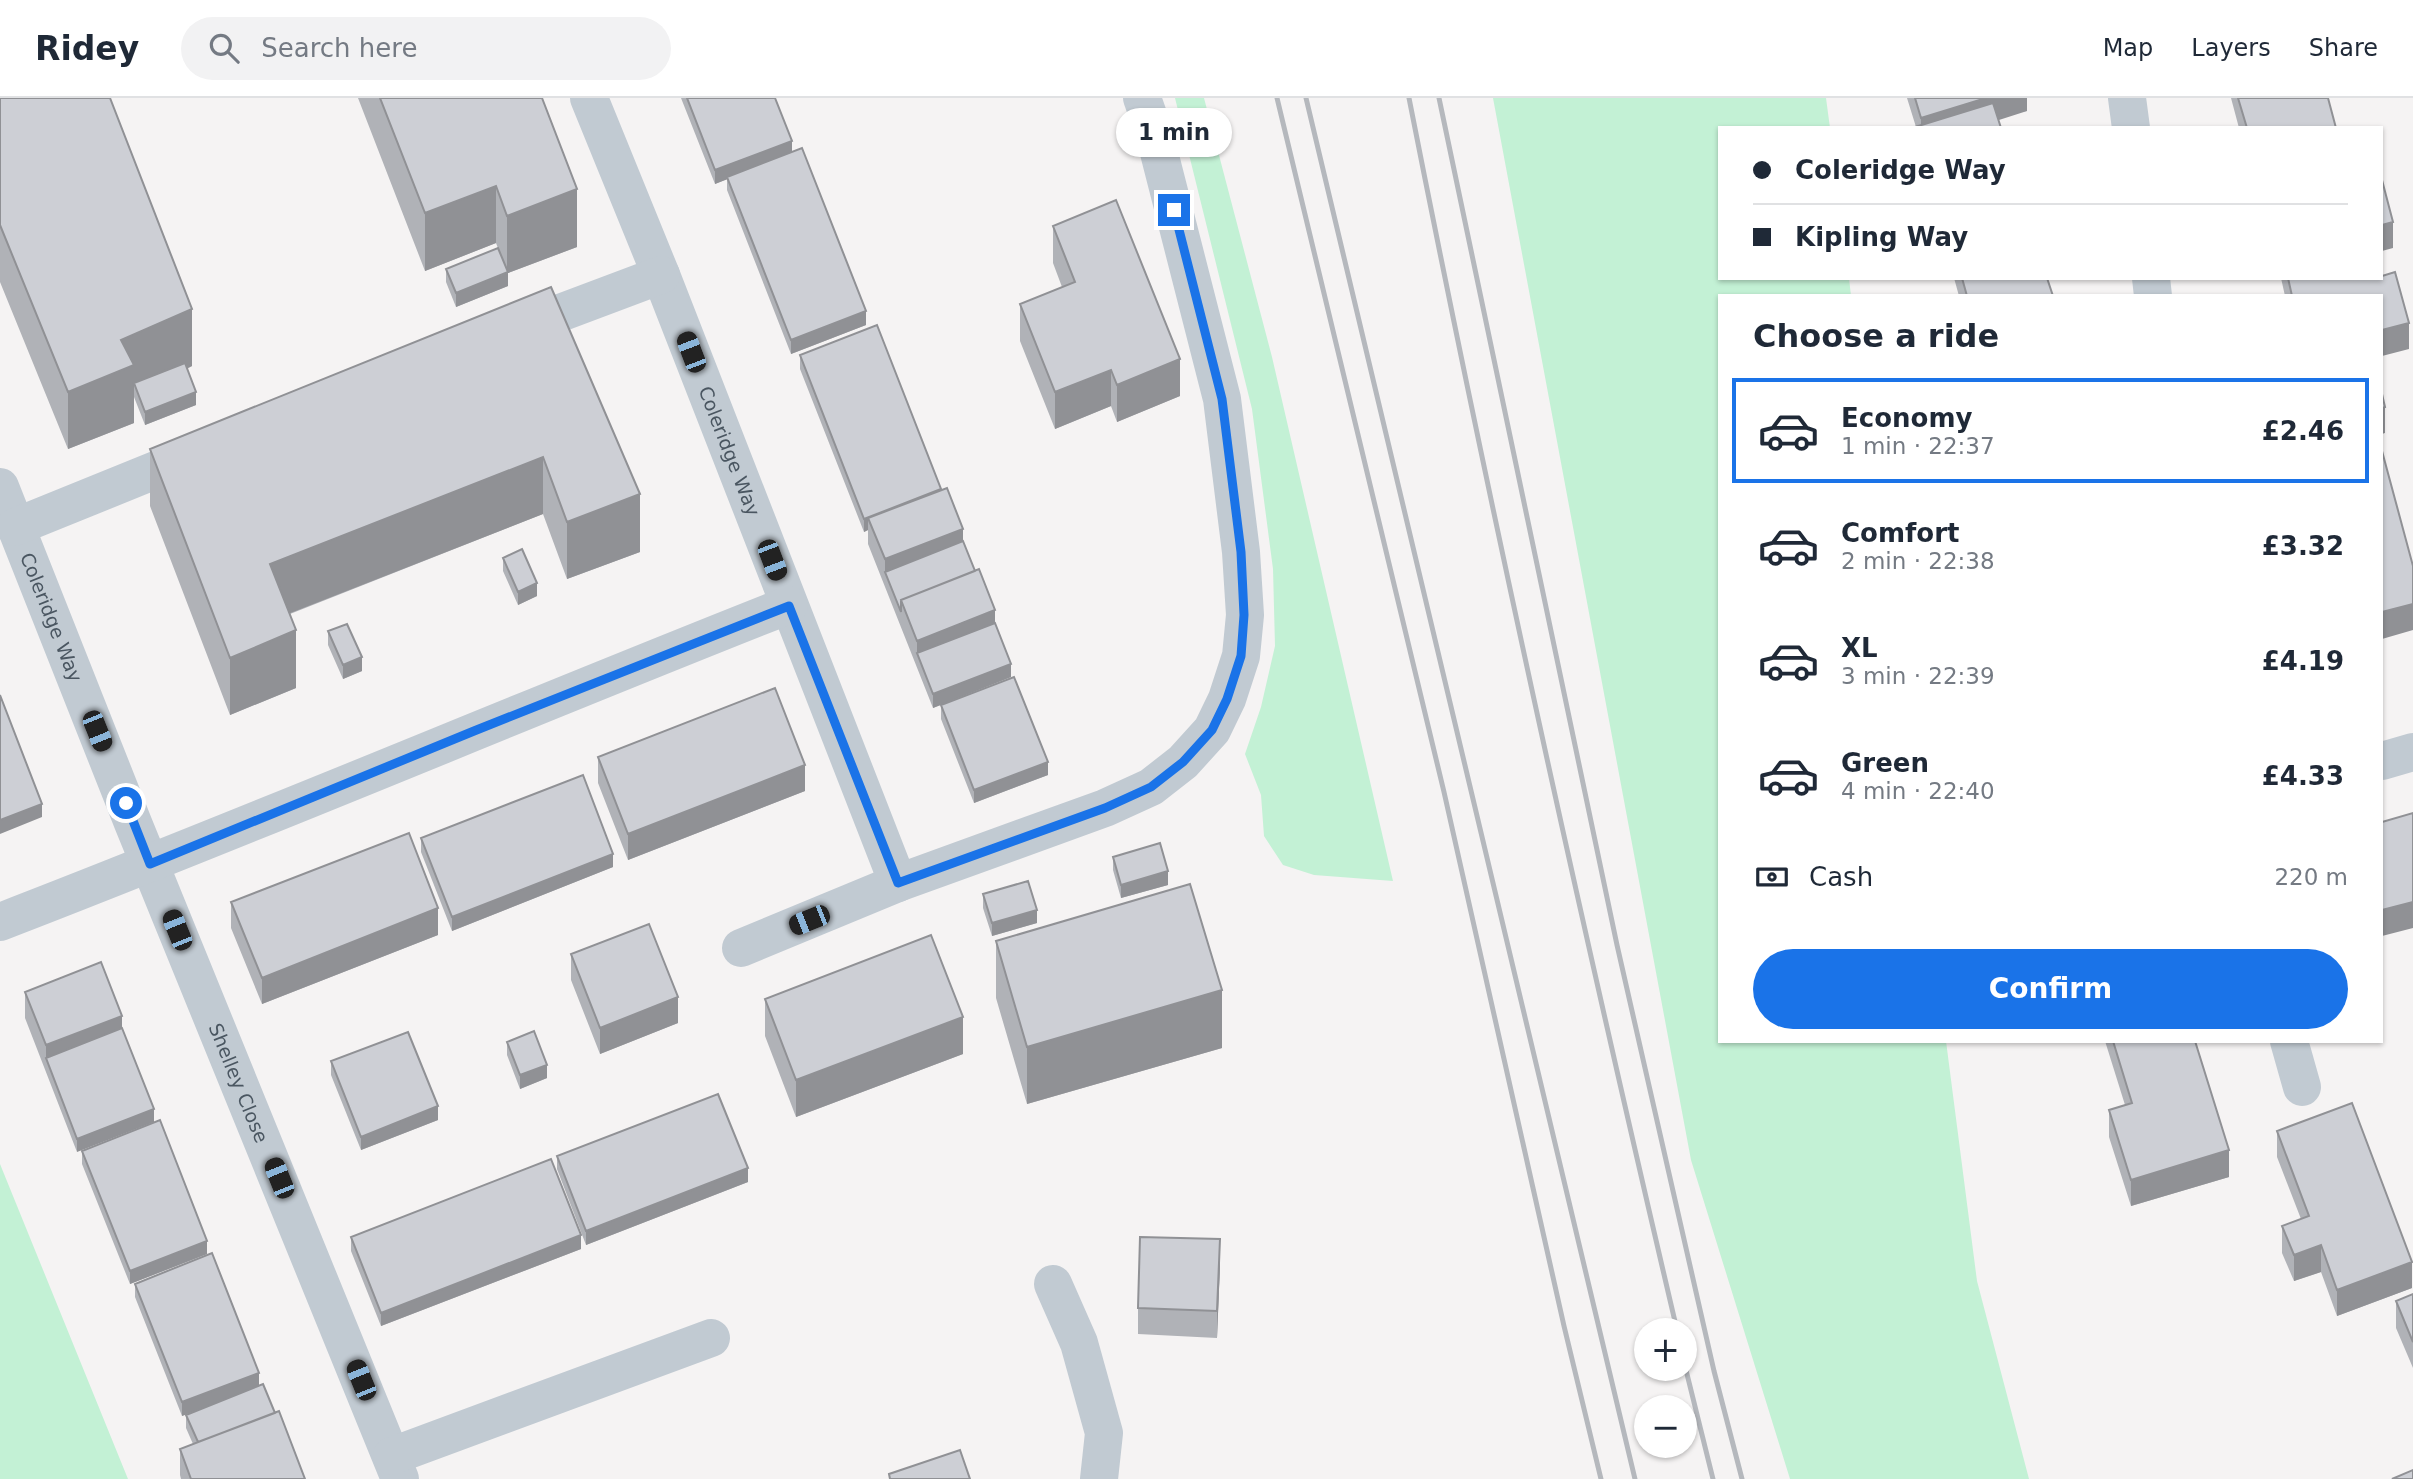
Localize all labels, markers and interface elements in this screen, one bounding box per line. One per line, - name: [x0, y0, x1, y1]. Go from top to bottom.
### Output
- search box: [181, 17, 671, 80]
- text: Ridey: [35, 29, 139, 68]
- icon: search: [205, 29, 243, 67]
- text: Search here: [261, 33, 417, 63]
- text: Map: [2103, 34, 2153, 62]
- text: Layers: [2191, 34, 2271, 62]
- text: Share: [2309, 34, 2378, 62]
- callout: 1 min: [1116, 108, 1232, 158]
- text: 1 min: [1138, 119, 1210, 145]
- text: Coleridge Way: [1795, 155, 2006, 185]
- route end: [1158, 194, 1190, 226]
- text: Kipling Way: [1795, 222, 1968, 252]
- text: Choose a ride: [1753, 317, 1999, 355]
- car: [674, 329, 709, 375]
- street label: Coleridge Way: [694, 383, 765, 519]
- icon: car: [1757, 399, 1820, 462]
- text: Economy: [1841, 403, 1972, 433]
- text: £2.46: [2262, 416, 2344, 446]
- text: 1 min · 22:37: [1841, 433, 1995, 459]
- icon: car: [1757, 514, 1820, 577]
- text: Comfort: [1841, 518, 1959, 548]
- text: £3.32: [2262, 531, 2344, 561]
- car: [755, 537, 790, 583]
- text: 2 min · 22:38: [1841, 548, 1995, 574]
- street label: Coleridge Way: [16, 549, 87, 685]
- icon: car: [1757, 629, 1820, 692]
- text: XL: [1841, 633, 1878, 663]
- text: £4.19: [2262, 646, 2344, 676]
- text: 3 min · 22:39: [1841, 663, 1995, 689]
- car: [80, 708, 115, 754]
- icon: car: [1757, 744, 1820, 807]
- text: Green: [1841, 748, 1929, 778]
- text: £4.33: [2262, 761, 2344, 791]
- text: 4 min · 22:40: [1841, 778, 1995, 804]
- route start: [110, 787, 142, 819]
- icon: cash: [1753, 858, 1791, 896]
- text: Cash: [1809, 862, 1873, 892]
- text: 220 m: [2274, 864, 2348, 890]
- car: [786, 902, 833, 938]
- car: [160, 907, 195, 953]
- button: Confirm: [1753, 949, 2348, 1029]
- street label: Shelley Close: [205, 1020, 273, 1146]
- car: [262, 1155, 297, 1201]
- map controls: [1634, 1318, 1697, 1458]
- button: +: [1634, 1318, 1697, 1381]
- car: [344, 1357, 379, 1403]
- button: −: [1634, 1395, 1697, 1458]

